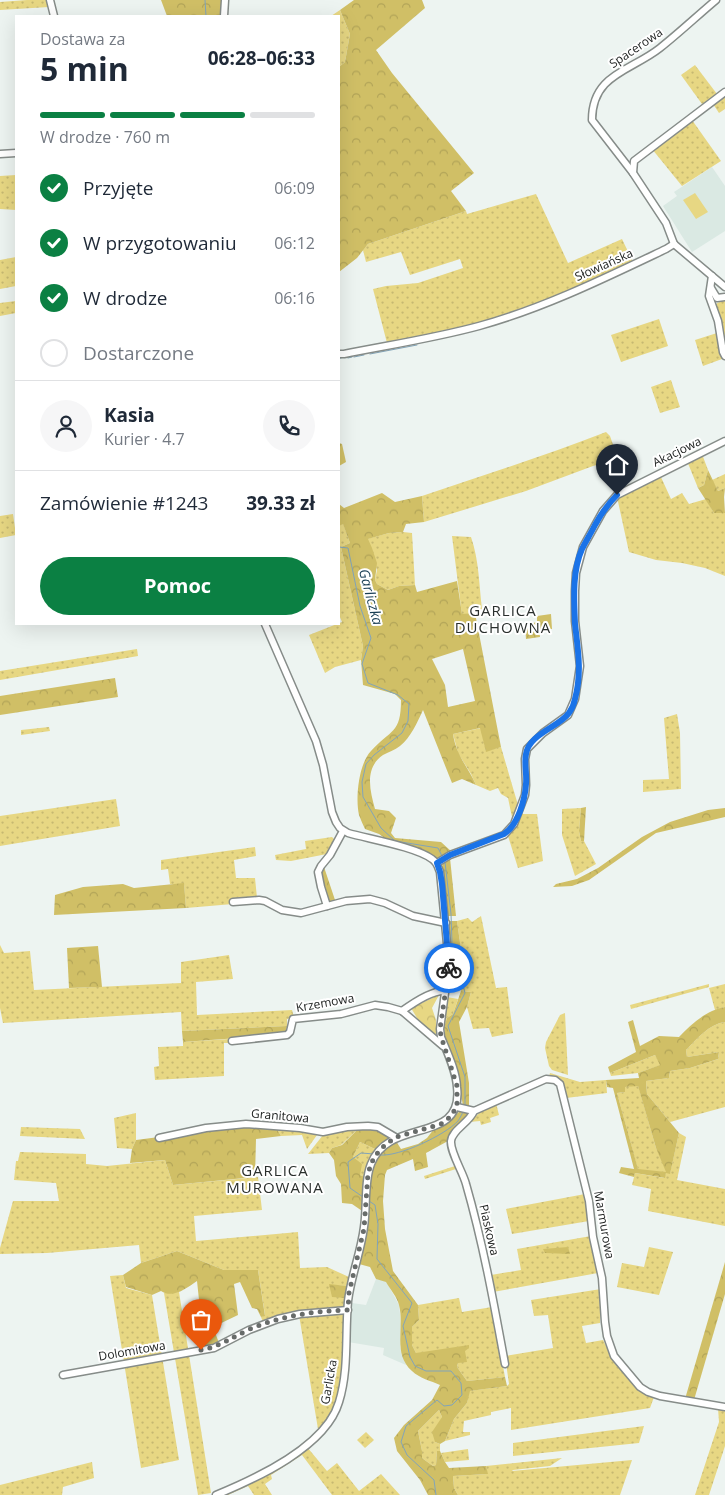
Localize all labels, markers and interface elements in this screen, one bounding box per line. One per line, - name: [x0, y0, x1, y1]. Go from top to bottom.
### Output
- street label: Spacerowa: [606, 23, 666, 72]
- text: Dostawa za: [40, 28, 125, 50]
- text: 06:28–06:33: [208, 45, 315, 71]
- text: 5 min: [40, 47, 129, 90]
- text: W drodze · 760 m: [40, 126, 170, 148]
- icon: check: [40, 174, 68, 202]
- text: Przyjęte: [83, 175, 154, 201]
- text: 06:09: [274, 177, 315, 199]
- icon: check: [40, 229, 68, 257]
- text: W przygotowaniu: [83, 230, 237, 256]
- text: 06:12: [274, 232, 315, 254]
- street label: Słowiańska: [572, 244, 636, 285]
- icon: check: [40, 284, 68, 312]
- text: W drodze: [83, 285, 168, 311]
- text: 06:16: [274, 287, 315, 309]
- text: Dostarczone: [83, 340, 194, 366]
- button: person: [40, 400, 92, 452]
- button: phone: [263, 400, 315, 452]
- text: Kasia: [104, 402, 155, 428]
- text: Kurier · 4.7: [104, 428, 185, 450]
- street label: Akacjowa: [649, 432, 704, 471]
- pin: [596, 444, 638, 495]
- icon: home: [603, 451, 631, 479]
- text: Zamówienie #1243: [40, 490, 208, 516]
- text: 39.33 zł: [246, 490, 315, 516]
- button: Pomoc: [40, 557, 315, 615]
- water label: Garliczka: [355, 567, 388, 627]
- district label: GARLICA DUCHOWNA: [455, 600, 551, 637]
- courier: [424, 943, 474, 993]
- icon: bike: [435, 954, 463, 982]
- street label: Krzemowa: [294, 989, 355, 1016]
- street label: Granitowa: [250, 1104, 310, 1127]
- district label: GARLICA MUROWANA: [226, 1160, 324, 1197]
- street label: Marmurowa: [590, 1189, 619, 1260]
- street label: Piaskowa: [475, 1203, 504, 1257]
- pin: [180, 1299, 222, 1350]
- icon: bag: [187, 1306, 215, 1334]
- street label: Dolomitowa: [97, 1336, 167, 1365]
- street label: Garlicka: [316, 1358, 341, 1406]

